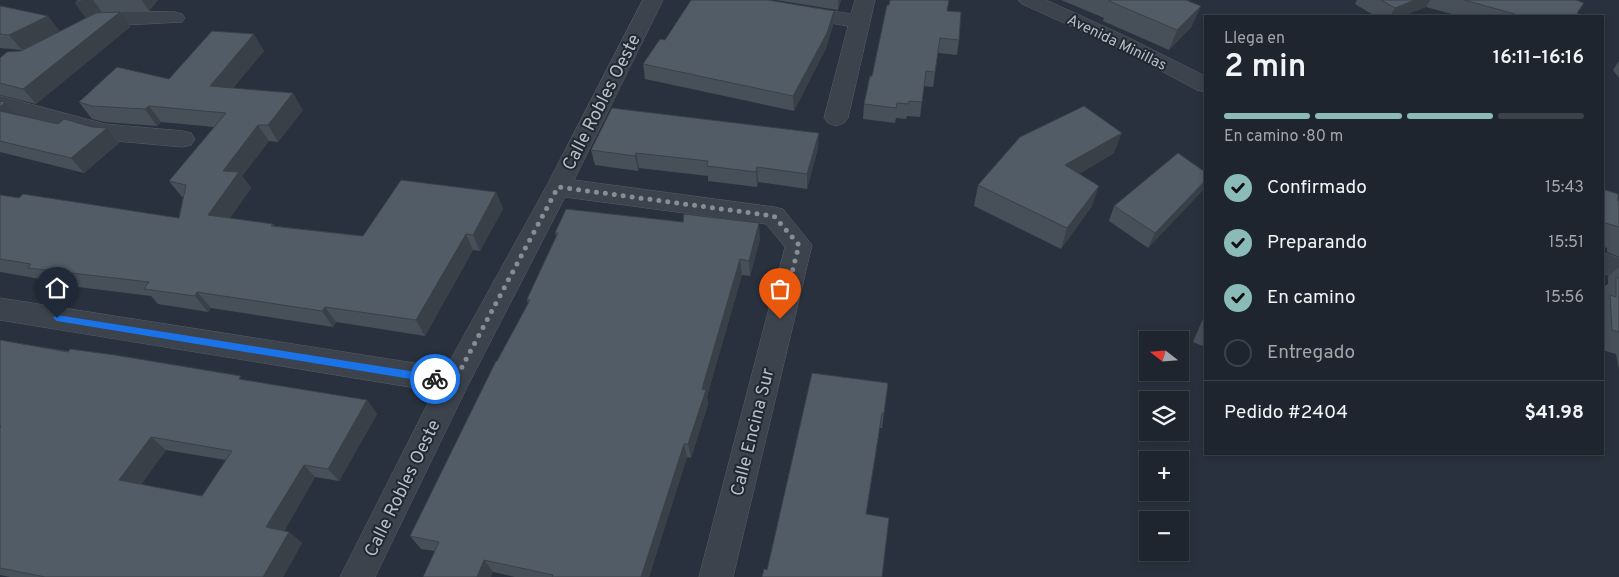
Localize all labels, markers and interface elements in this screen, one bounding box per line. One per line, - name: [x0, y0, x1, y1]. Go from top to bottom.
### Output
- street label: Avenida Minillas: [1064, 11, 1169, 76]
- text: Llega en: [1224, 29, 1285, 49]
- street label: Calle Robles Oeste: [558, 31, 647, 175]
- text: 16:11–16:16: [1493, 46, 1584, 70]
- text: 2 min: [1224, 48, 1306, 88]
- text: En camino · 80 m: [1224, 127, 1343, 147]
- icon: check: [1224, 174, 1252, 202]
- text: Confirmado: [1267, 176, 1367, 200]
- text: 15:43: [1545, 178, 1584, 198]
- icon: check: [1224, 229, 1252, 257]
- text: Preparando: [1267, 231, 1367, 255]
- text: 15:51: [1549, 233, 1584, 253]
- pin: [36, 267, 78, 318]
- pin: [759, 268, 801, 319]
- icon: home: [43, 274, 71, 302]
- icon: bag: [766, 275, 794, 303]
- icon: check: [1224, 284, 1252, 312]
- text: En camino: [1267, 286, 1356, 310]
- text: 15:56: [1545, 288, 1584, 308]
- north arrow: [1139, 331, 1189, 381]
- map controls: [1139, 331, 1189, 561]
- text: Entregado: [1267, 341, 1355, 365]
- courier: [410, 354, 460, 404]
- icon: bike: [421, 365, 449, 393]
- street label: Calle Encina Sur: [726, 366, 780, 499]
- button: layers: [1139, 391, 1189, 441]
- text: Pedido #2404: [1224, 401, 1348, 425]
- text: $41.98: [1524, 401, 1584, 425]
- street label: Calle Robles Oeste: [360, 416, 447, 561]
- button: +: [1139, 451, 1189, 501]
- button: −: [1139, 511, 1189, 561]

